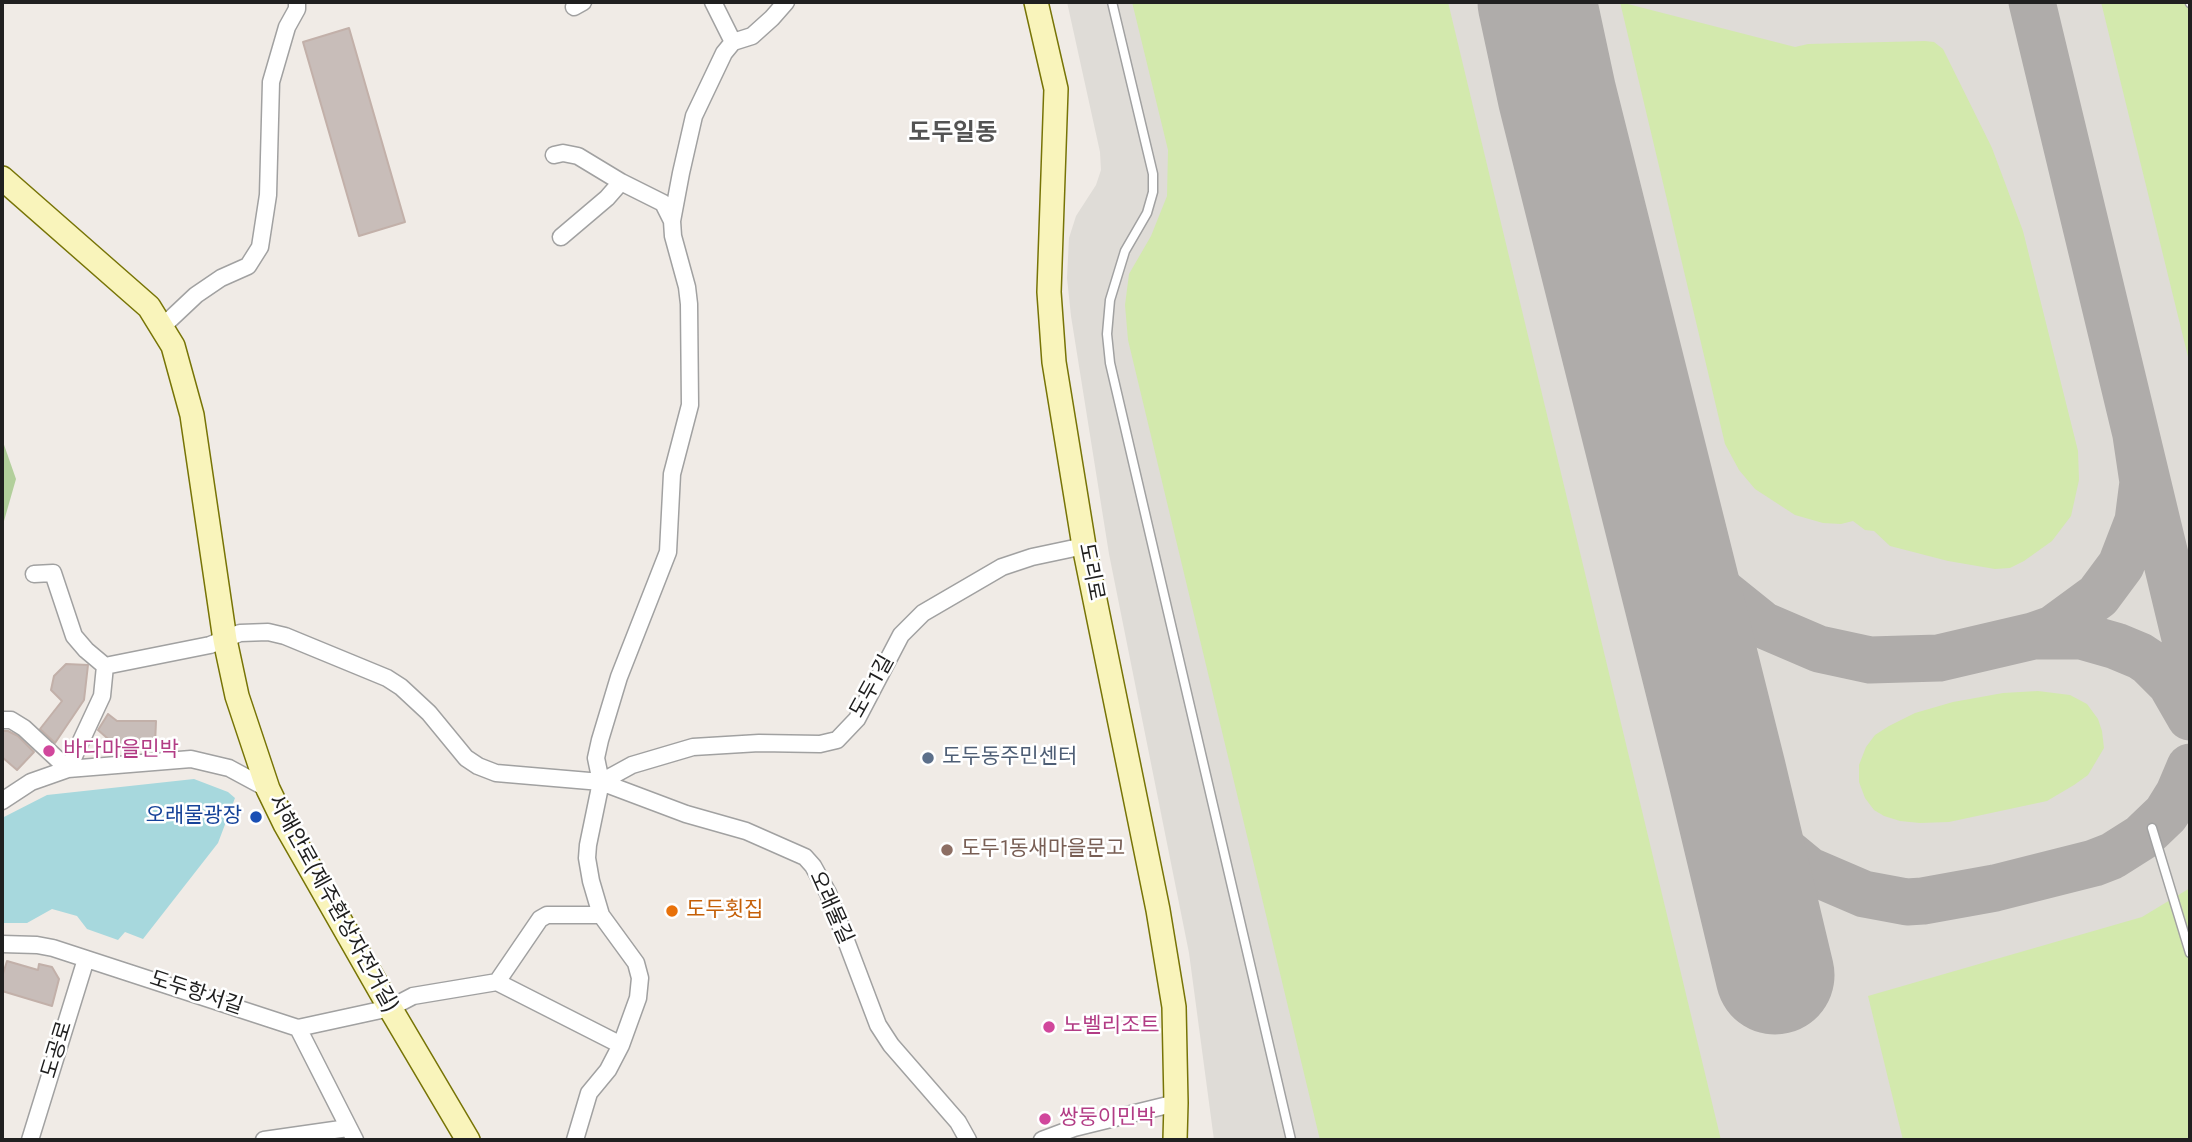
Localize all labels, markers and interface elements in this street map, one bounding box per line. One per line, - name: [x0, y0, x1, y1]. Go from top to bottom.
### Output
- district label: 도두일동: [909, 120, 997, 148]
- street label: 도리로: [1072, 541, 1108, 603]
- street label: 도두1길: [846, 651, 900, 723]
- place label: 바다마을민박: [63, 738, 179, 764]
- marker: 바다마을민박: [41, 743, 57, 759]
- place label: 도두동주민센터: [942, 745, 1077, 771]
- marker: 도두동주민센터: [920, 750, 936, 766]
- street label: 서해안로(제주환상자전거길): [262, 791, 402, 1017]
- place label: 오래물광장: [145, 804, 242, 830]
- marker: 오래물광장: [248, 809, 264, 825]
- place label: 도두1동새마을문고: [961, 837, 1125, 863]
- marker: 도두1동새마을문고: [939, 842, 955, 858]
- street label: 오래물길: [803, 868, 857, 948]
- place label: 도두횟집: [686, 898, 763, 924]
- marker: 도두횟집: [664, 903, 680, 919]
- street label: 도두항서길: [146, 967, 246, 1021]
- place label: 노벨리조트: [1063, 1014, 1160, 1040]
- street label: 도공로: [37, 1019, 79, 1081]
- marker: 노벨리조트: [1041, 1019, 1057, 1035]
- place label: 쌍둥이민박: [1059, 1106, 1156, 1132]
- marker: 쌍둥이민박: [1037, 1111, 1053, 1127]

